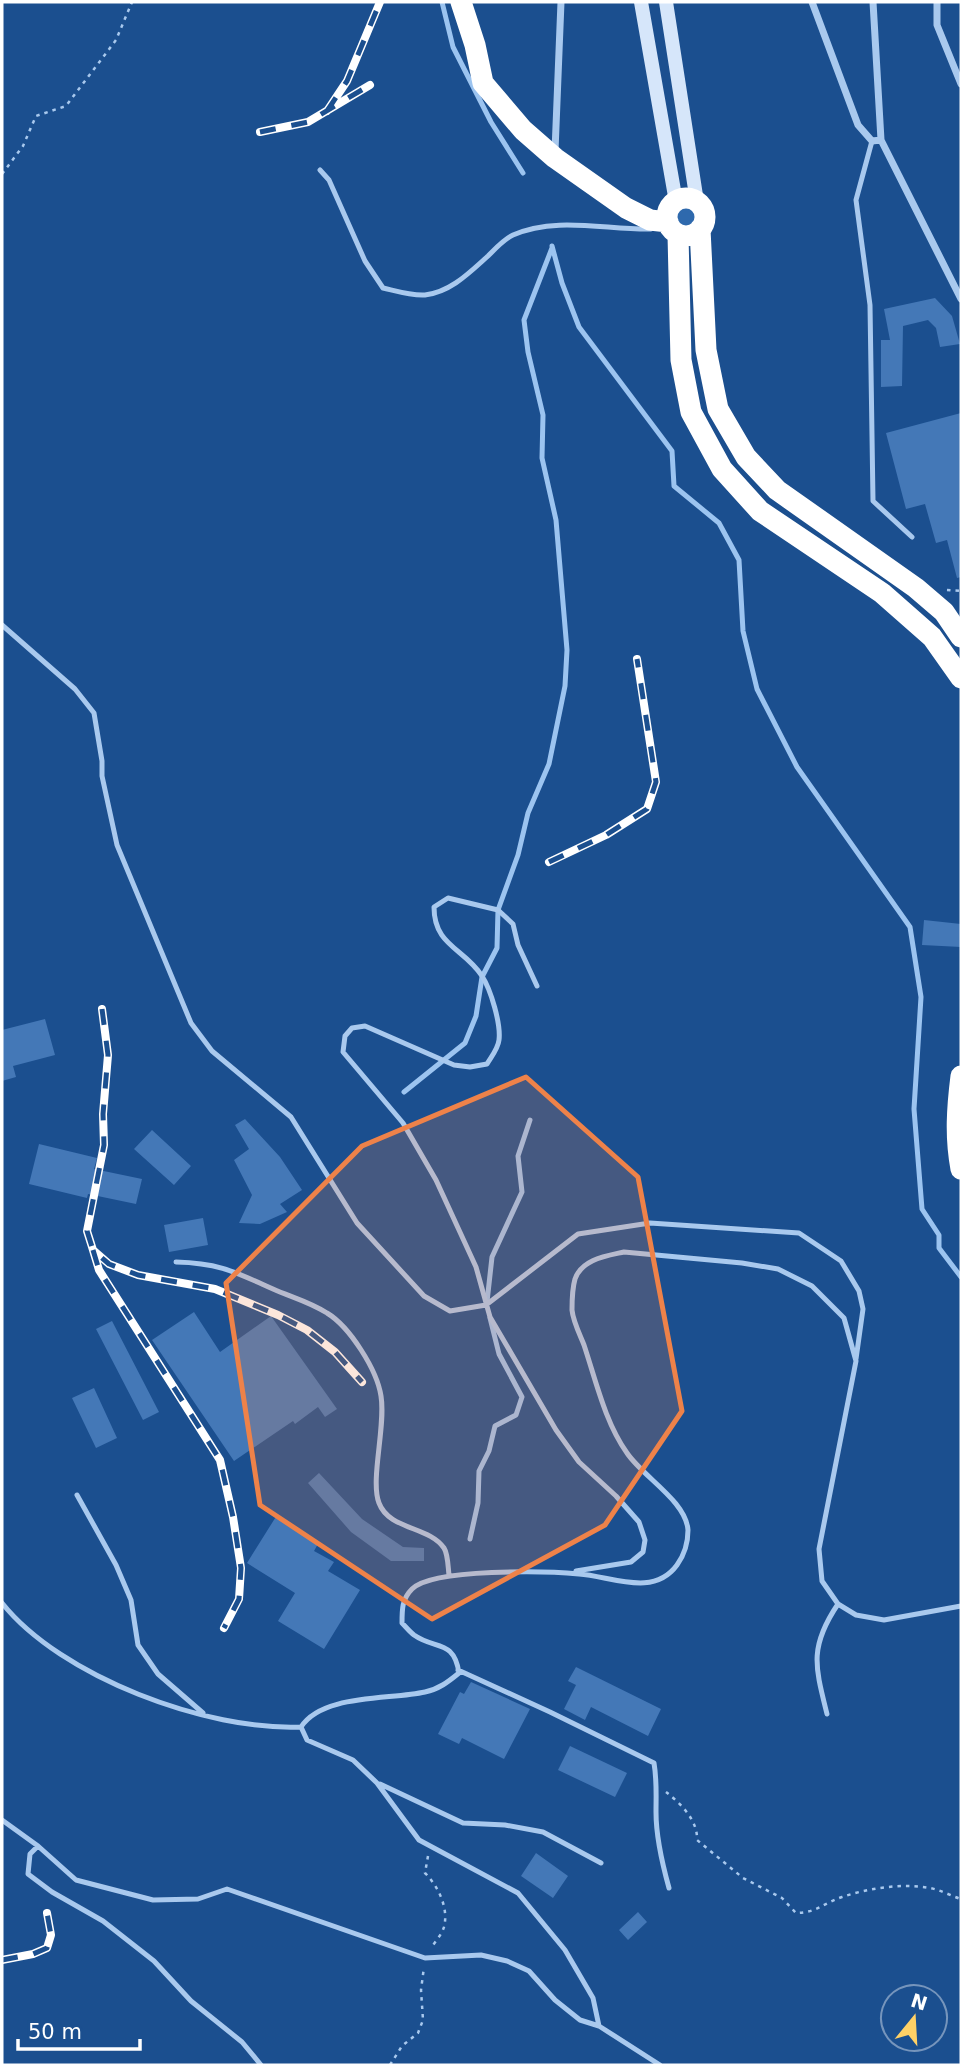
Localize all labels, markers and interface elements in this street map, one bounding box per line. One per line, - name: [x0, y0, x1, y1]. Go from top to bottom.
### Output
- north arrow: [879, 1983, 949, 2053]
- text: N: [908, 1989, 930, 2015]
- scale bar: [18, 2008, 140, 2052]
- text: 50 m: [28, 2020, 82, 2044]

